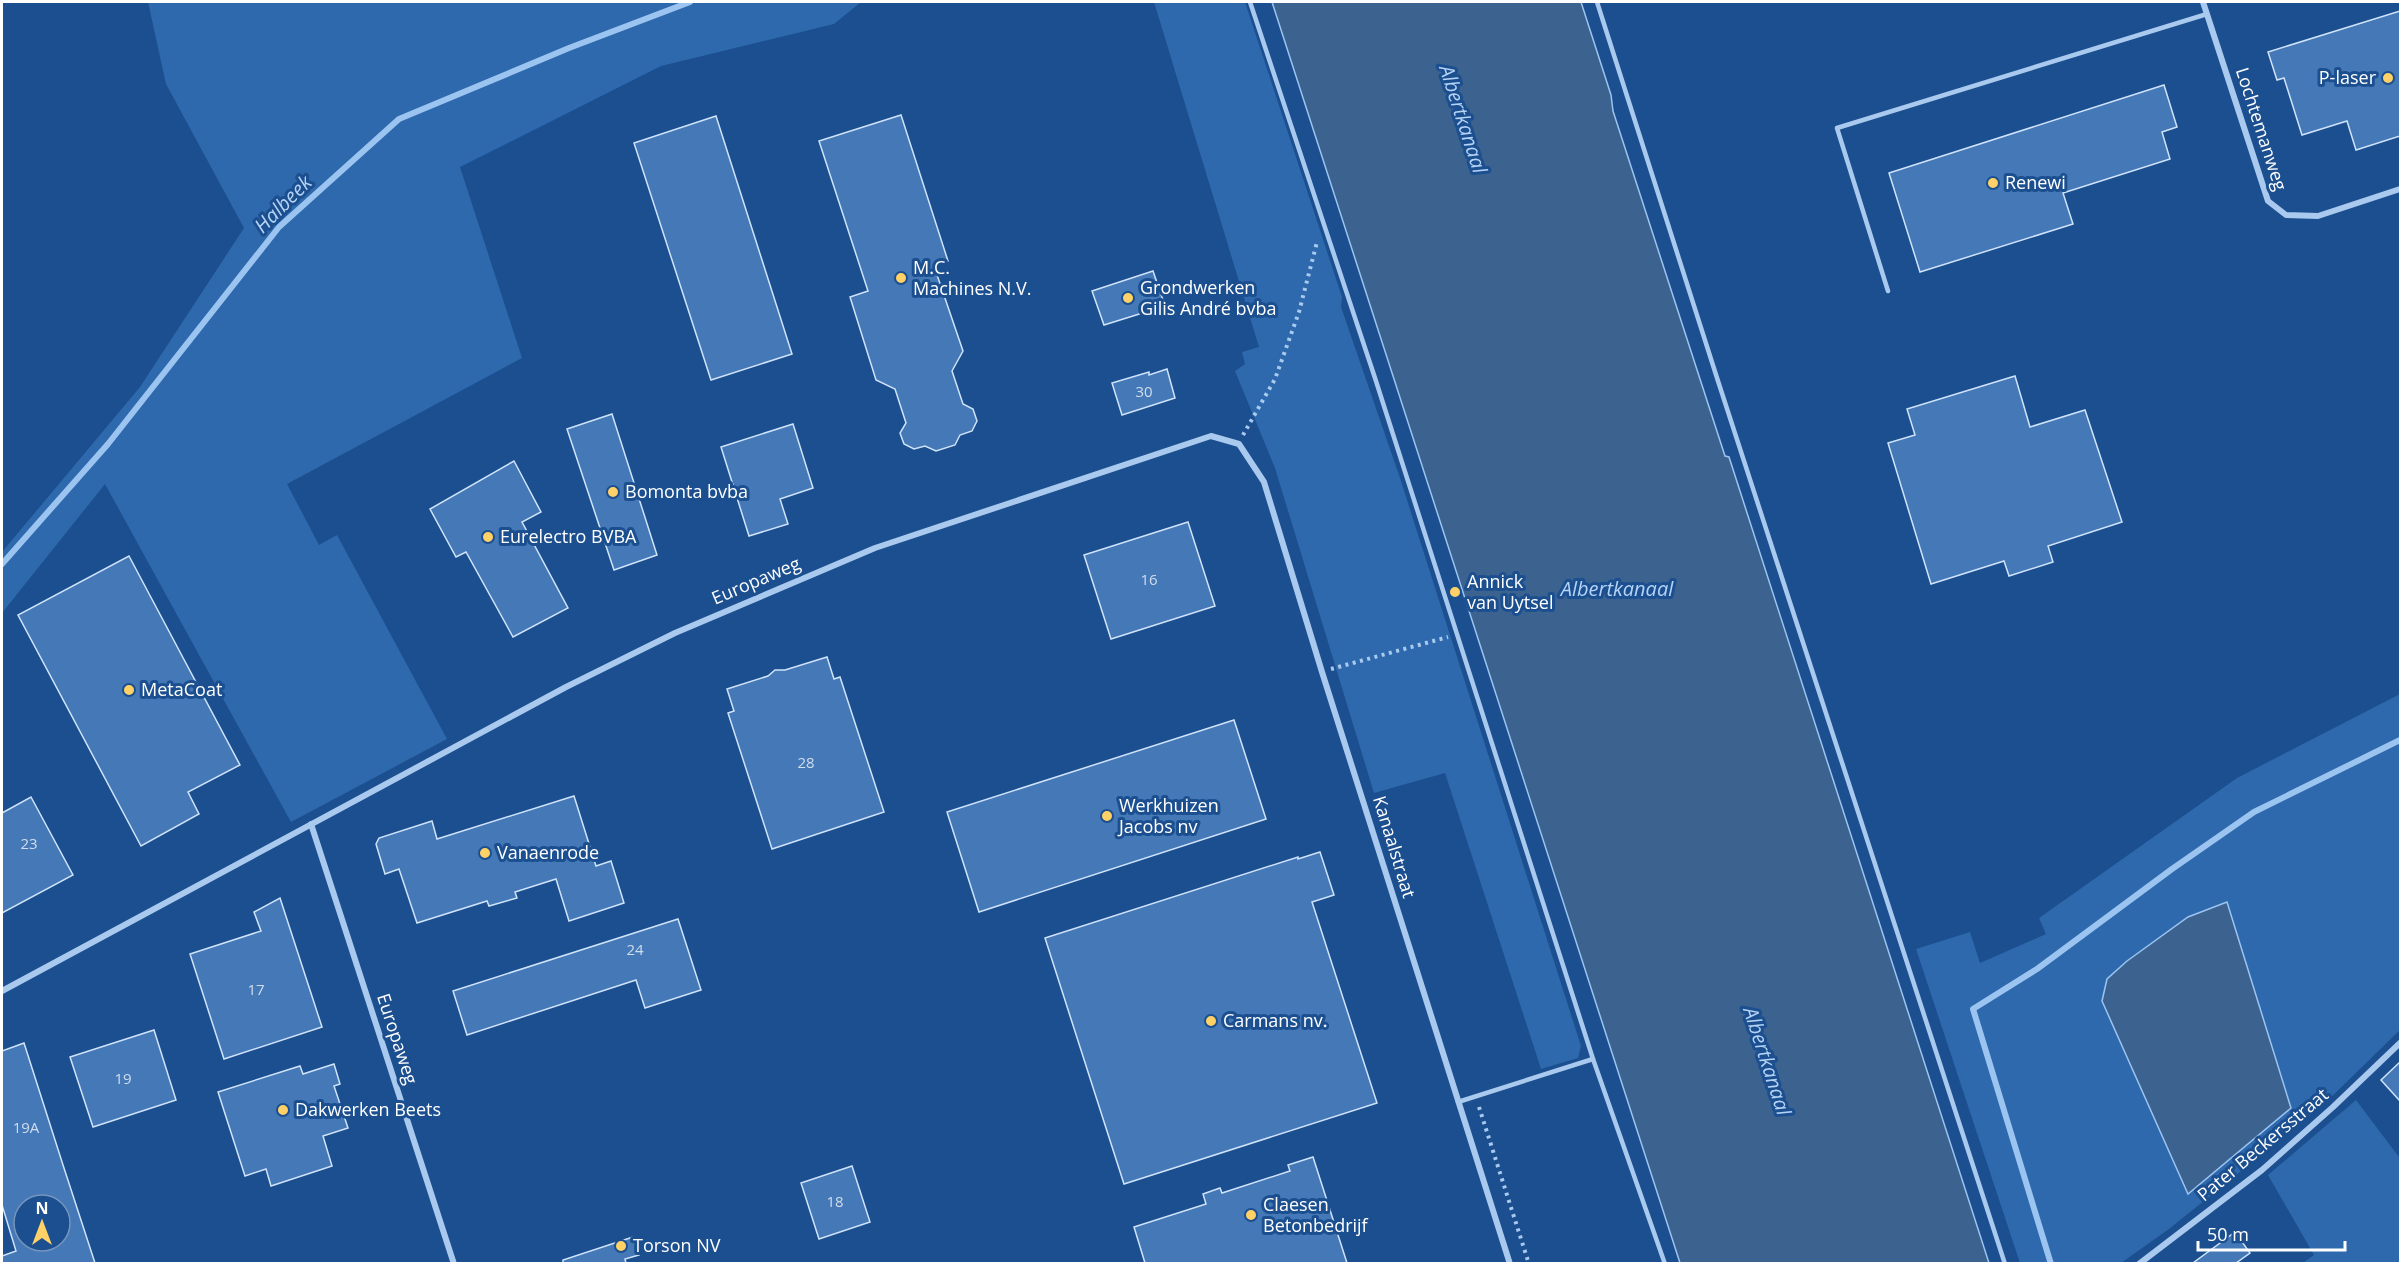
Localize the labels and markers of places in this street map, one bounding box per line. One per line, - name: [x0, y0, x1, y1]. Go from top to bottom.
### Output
- place label: P-laser: [2319, 65, 2377, 89]
- marker: P-laser: [2381, 71, 2395, 85]
- place label: Renewi: [2005, 170, 2066, 194]
- marker: Renewi: [1986, 176, 2000, 190]
- place label: M.C. Machines N.V.: [913, 255, 1032, 300]
- marker: M.C. Machines N.V.: [894, 271, 908, 285]
- place label: Grondwerken Gilis André bvba: [1140, 275, 1277, 320]
- marker: Grondwerken Gilis André bvba: [1121, 291, 1135, 305]
- place label: Bomonta bvba: [625, 479, 748, 503]
- marker: Bomonta bvba: [606, 485, 620, 499]
- place label: Eurelectro BVBA: [500, 524, 637, 548]
- marker: Eurelectro BVBA: [481, 530, 495, 544]
- place label: Annick van Uytsel: [1467, 569, 1554, 614]
- marker: Annick van Uytsel: [1448, 585, 1462, 599]
- place label: MetaCoat: [141, 677, 222, 701]
- marker: MetaCoat: [122, 683, 136, 697]
- place label: Werkhuizen Jacobs nv: [1117, 793, 1219, 838]
- marker: Werkhuizen Jacobs nv: [1100, 809, 1114, 823]
- place label: Vanaenrode: [497, 840, 599, 864]
- marker: Vanaenrode: [478, 846, 492, 860]
- place label: Carmans nv.: [1223, 1008, 1327, 1032]
- marker: Carmans nv.: [1204, 1014, 1218, 1028]
- place label: Dakwerken Beets: [295, 1097, 441, 1121]
- marker: Dakwerken Beets: [276, 1103, 290, 1117]
- place label: Claesen Betonbedrijf: [1263, 1192, 1369, 1237]
- marker: Claesen Betonbedrijf: [1244, 1208, 1258, 1222]
- place label: Torson NV: [633, 1233, 721, 1257]
- marker: Torson NV: [614, 1239, 628, 1253]

